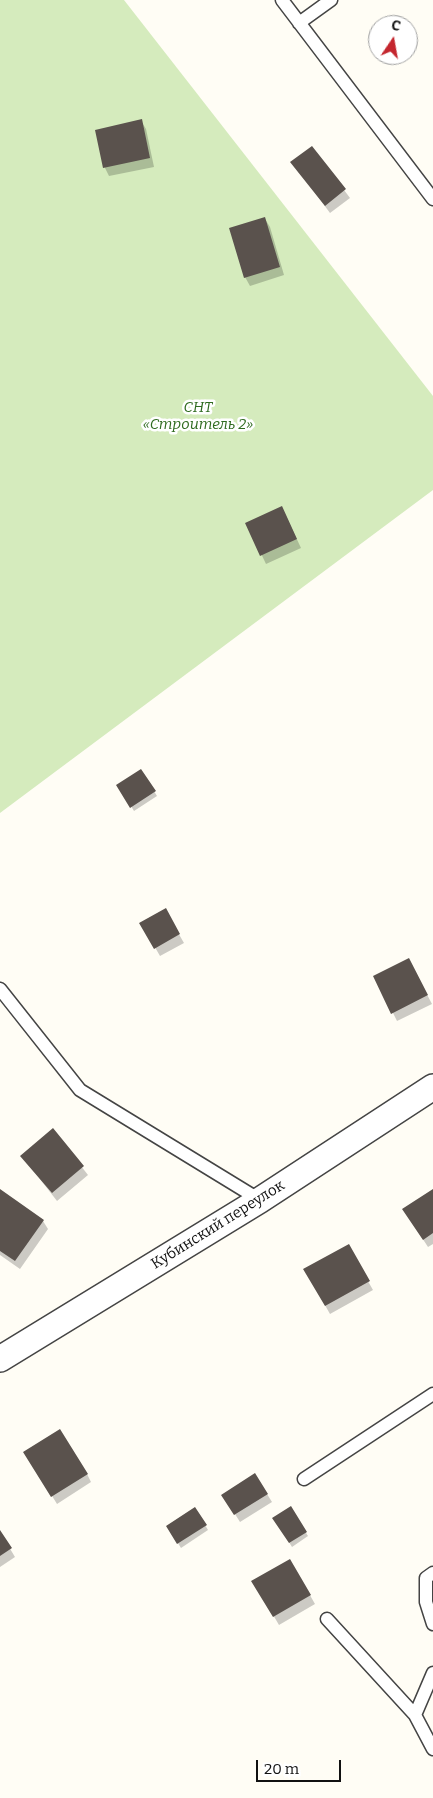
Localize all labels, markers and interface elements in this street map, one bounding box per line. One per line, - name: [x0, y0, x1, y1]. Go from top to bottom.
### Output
- north arrow: [368, 15, 418, 65]
- text: С: [390, 17, 402, 35]
- park label: СНТ «Строитель 2»: [143, 399, 253, 434]
- street label: Кубинский переулок: [148, 1177, 288, 1273]
- scale bar: [258, 1750, 343, 1782]
- text: 20 m: [264, 1760, 299, 1778]

